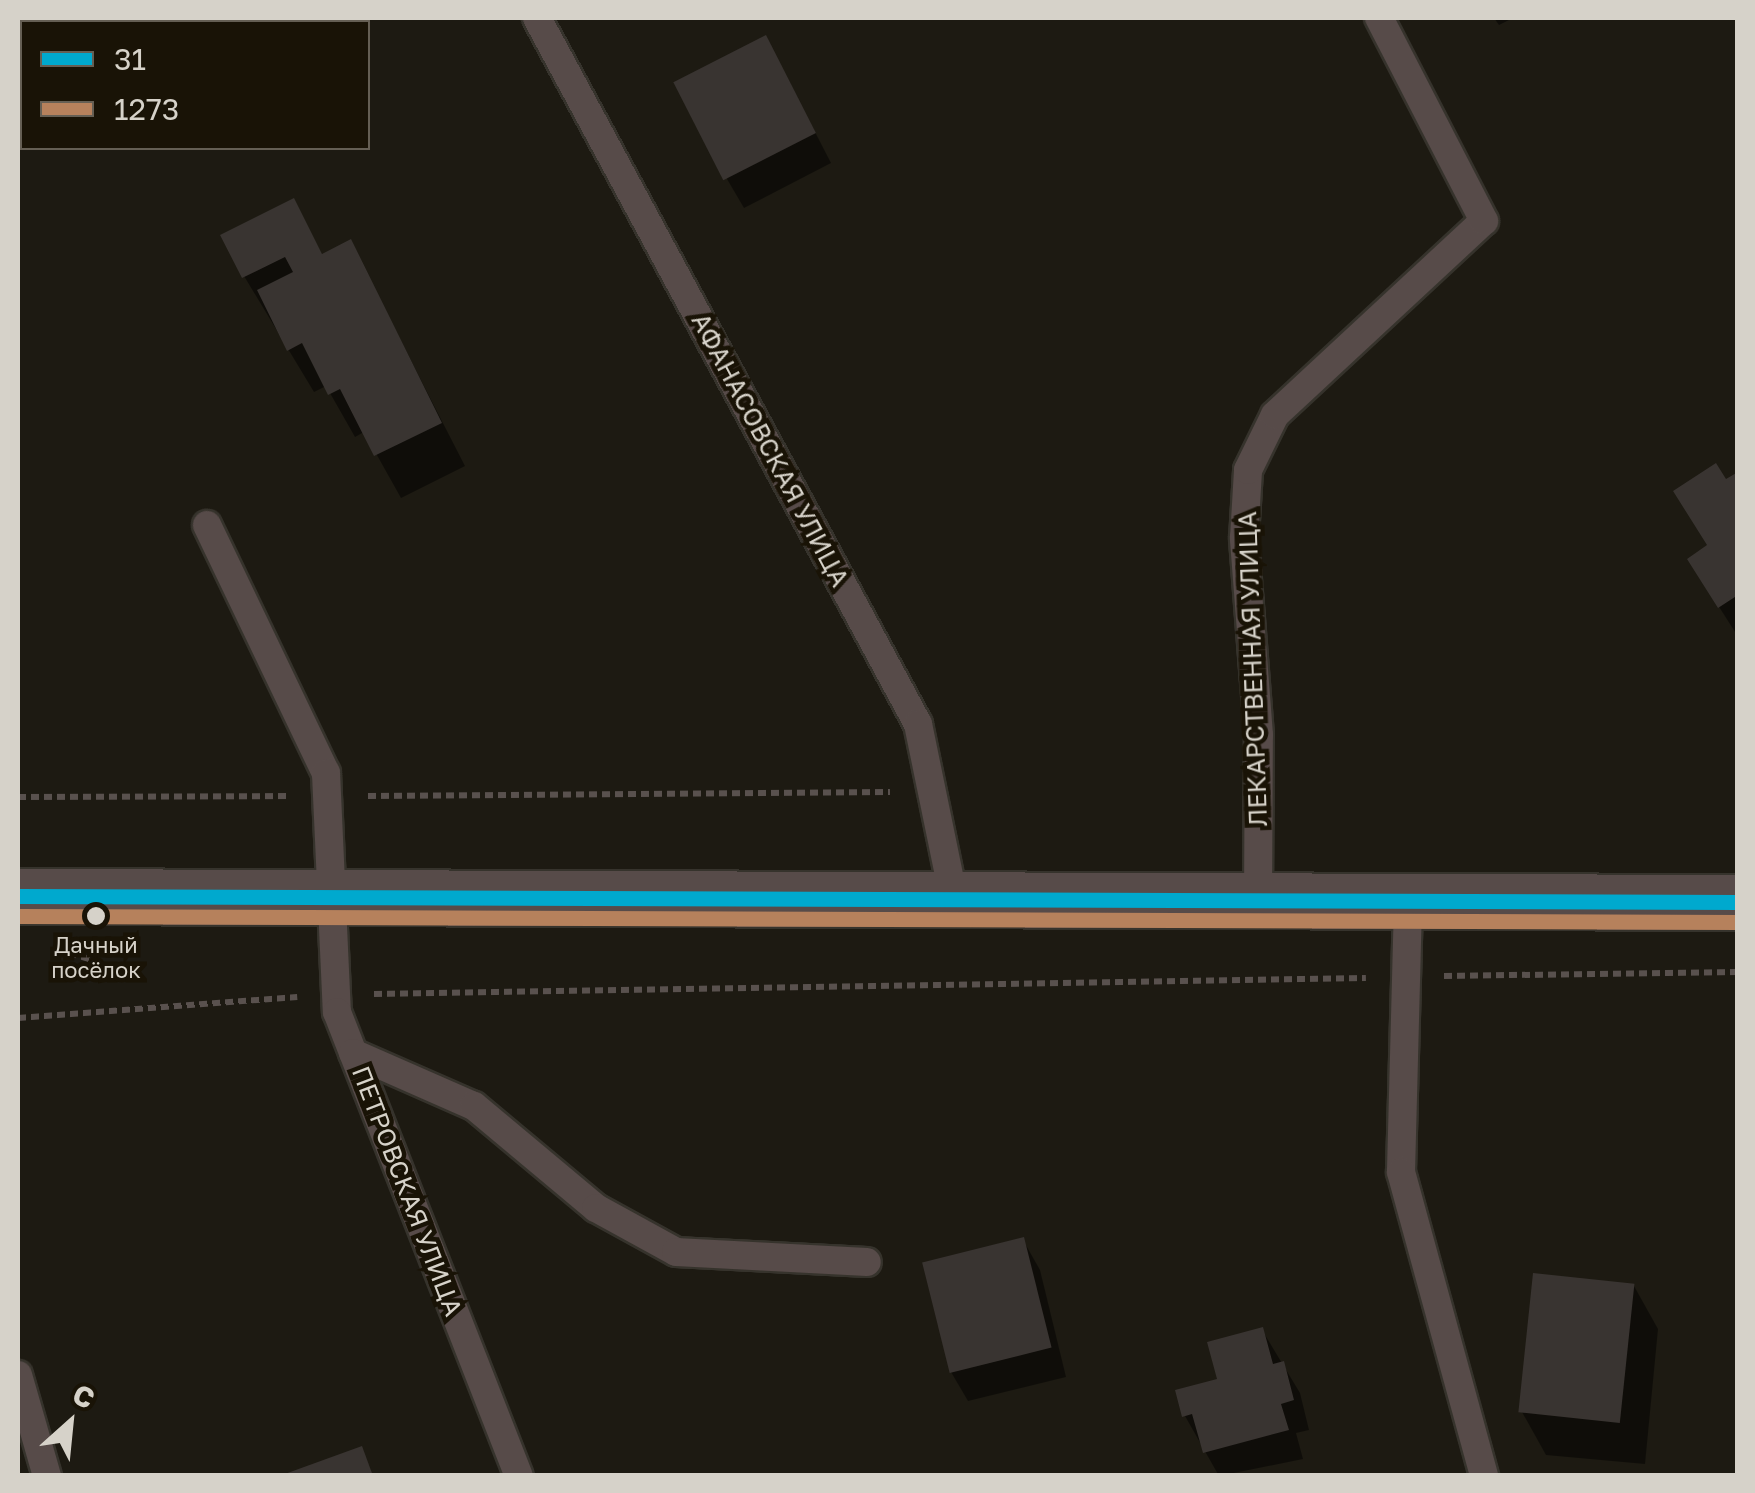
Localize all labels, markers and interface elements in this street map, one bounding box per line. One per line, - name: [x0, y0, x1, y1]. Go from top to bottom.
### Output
- legend: [20, 20, 370, 150]
- text: 31: [114, 41, 146, 77]
- text: 1273: [114, 91, 179, 127]
- street label: АФАНАСОВСКАЯ УЛИЦА: [685, 308, 855, 592]
- street label: ЛЕКАРСТВЕННАЯ УЛИЦА: [1233, 511, 1273, 827]
- marker: Дачный посёлок: [86, 906, 106, 926]
- place label: Дачный посёлок: [51, 931, 141, 982]
- street label: ПЕТРОВСКАЯ УЛИЦА: [346, 1062, 468, 1320]
- north arrow: [20, 1373, 120, 1473]
- text: С: [67, 1377, 100, 1415]

